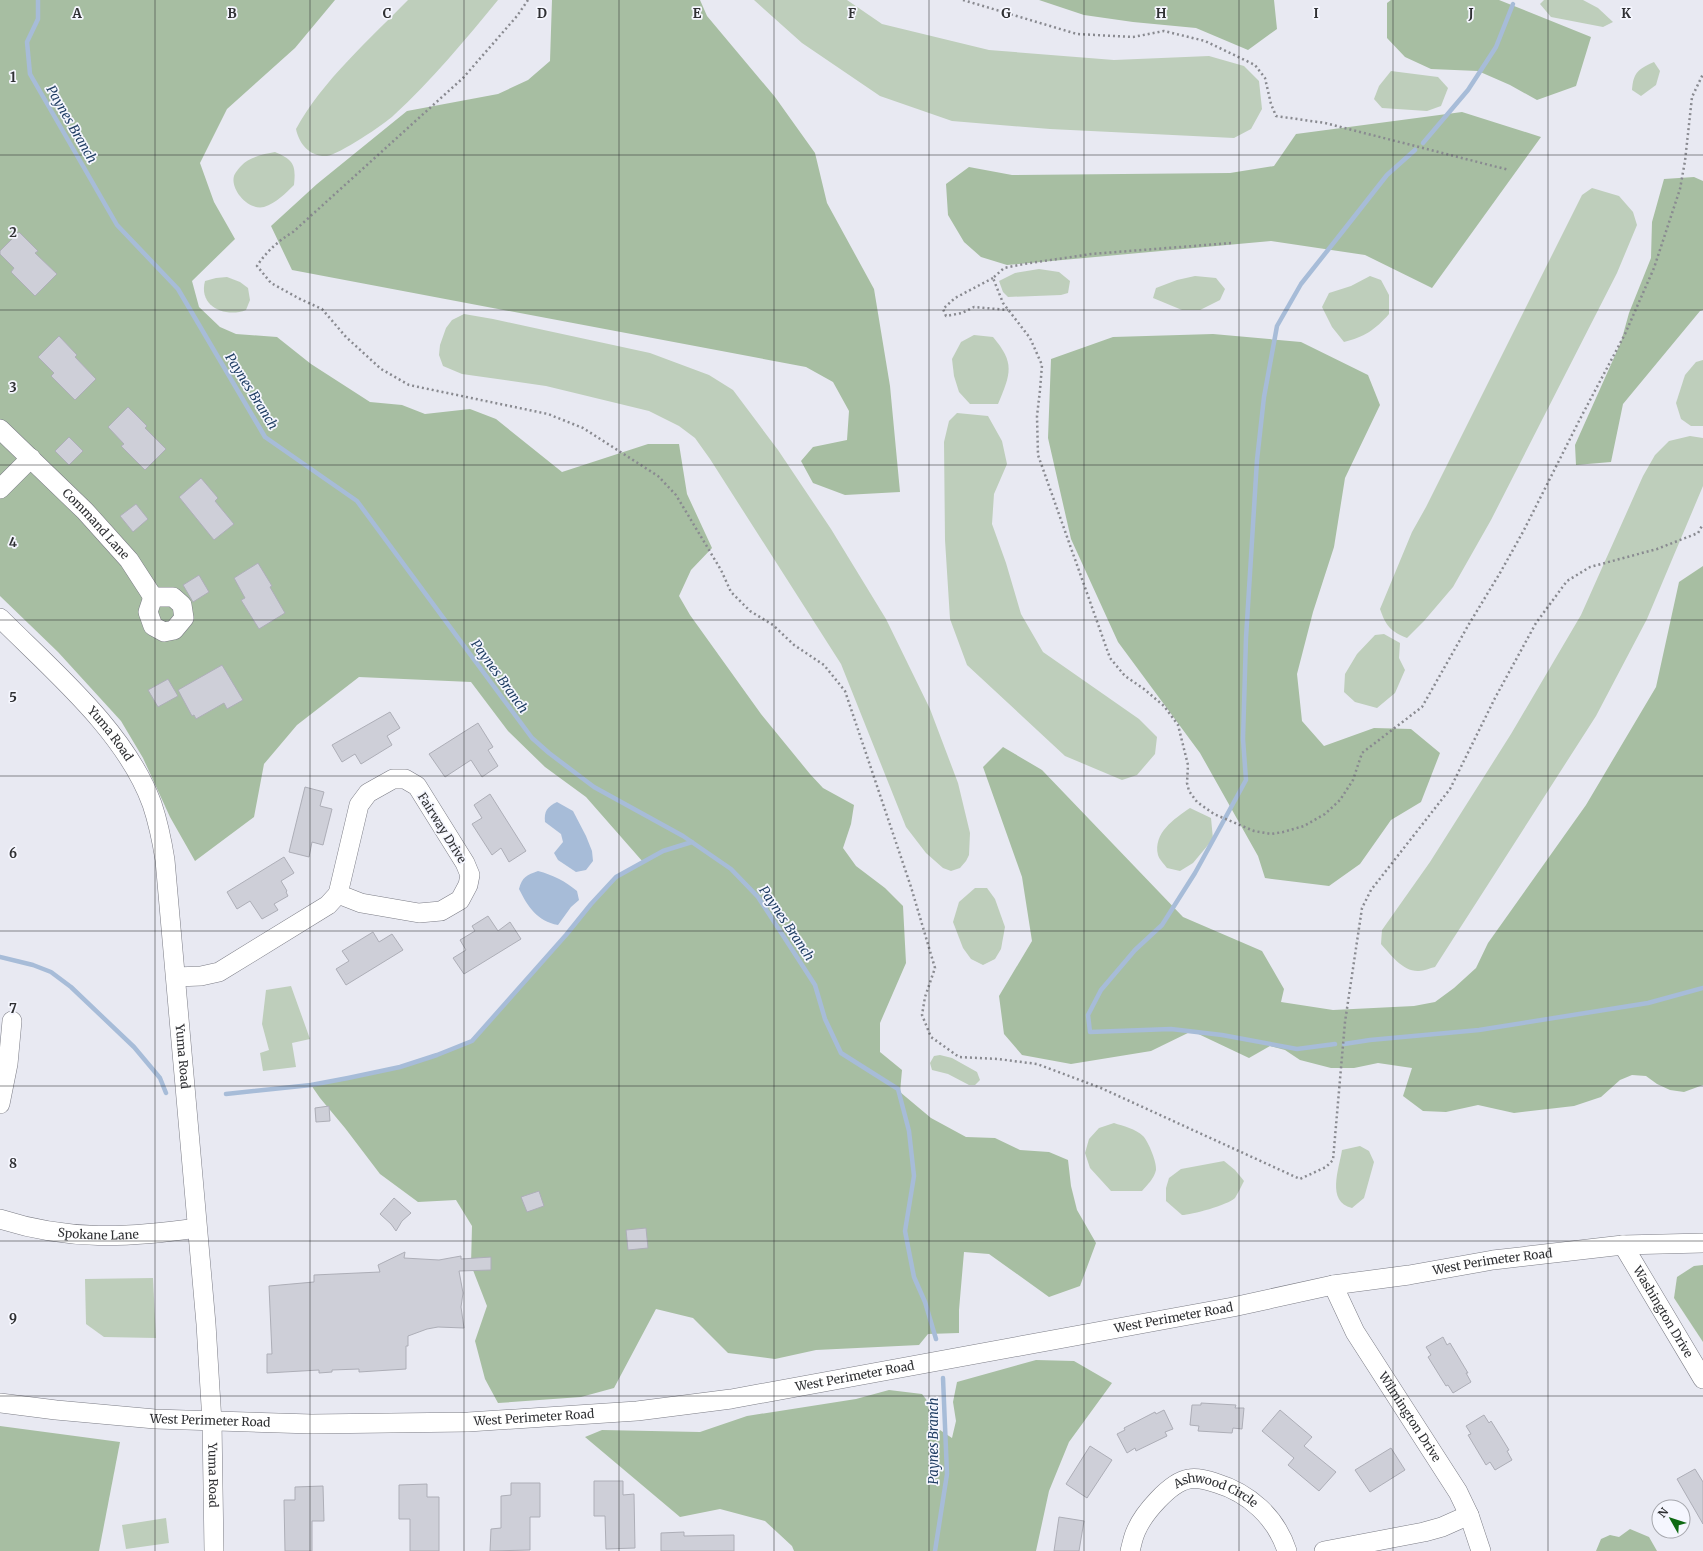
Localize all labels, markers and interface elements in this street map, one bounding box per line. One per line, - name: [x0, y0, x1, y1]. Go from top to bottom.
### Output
- text: A: [71, 5, 82, 22]
- text: B: [227, 5, 237, 22]
- text: C: [383, 5, 392, 22]
- text: D: [537, 5, 547, 22]
- text: E: [693, 5, 702, 22]
- text: F: [848, 5, 856, 22]
- text: G: [1001, 5, 1011, 22]
- text: H: [1156, 5, 1167, 22]
- text: I: [1313, 5, 1319, 22]
- text: J: [1467, 5, 1474, 22]
- text: K: [1621, 5, 1631, 22]
- text: 1: [10, 69, 16, 86]
- water label: Paynes Branch: [42, 82, 101, 166]
- text: 2: [9, 224, 17, 241]
- water label: Paynes Branch: [221, 350, 282, 433]
- text: 3: [9, 379, 17, 396]
- street label: Command Lane: [59, 485, 133, 562]
- text: 4: [9, 534, 18, 551]
- water label: Paynes Branch: [467, 636, 532, 716]
- text: 5: [9, 689, 17, 706]
- street label: Yuma Road: [84, 702, 136, 763]
- street label: Fairway Drive: [415, 790, 470, 866]
- text: 6: [9, 845, 17, 862]
- water label: Paynes Branch: [755, 882, 818, 964]
- text: 7: [9, 1000, 17, 1017]
- street label: Yuma Road: [172, 1022, 193, 1089]
- text: 8: [9, 1155, 17, 1172]
- street label: Spokane Lane: [57, 1224, 139, 1243]
- street label: West Perimeter Road: [1430, 1245, 1553, 1278]
- street label: Washington Drive: [1630, 1262, 1697, 1360]
- street label: West Perimeter Road: [1112, 1299, 1234, 1336]
- text: 9: [9, 1310, 17, 1327]
- street label: West Perimeter Road: [793, 1358, 915, 1394]
- street label: Wilmington Drive: [1375, 1368, 1445, 1465]
- water label: Paynes Branch: [925, 1398, 942, 1484]
- street label: West Perimeter Road: [472, 1406, 595, 1429]
- street label: West Perimeter Road: [149, 1411, 271, 1430]
- street label: Yuma Road: [205, 1442, 221, 1508]
- street label: Ashwood Circle: [1170, 1470, 1261, 1510]
- north arrow: [1651, 1499, 1691, 1539]
- text: N: [1655, 1505, 1672, 1520]

